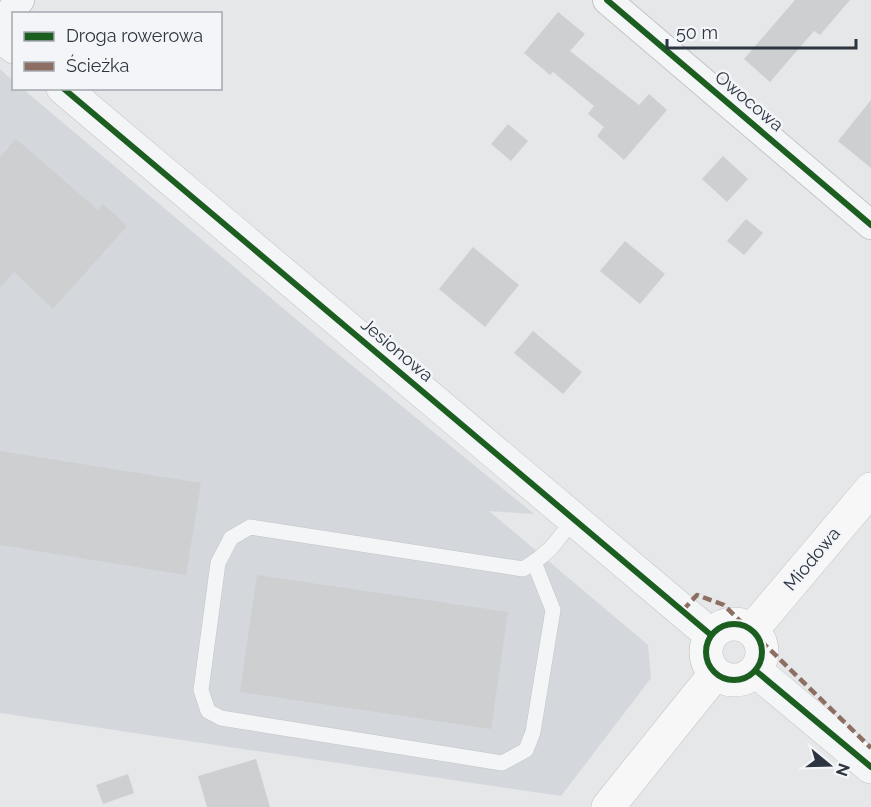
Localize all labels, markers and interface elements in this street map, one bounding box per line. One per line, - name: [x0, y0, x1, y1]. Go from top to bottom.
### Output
- legend: [12, 12, 222, 90]
- scale bar: [667, 12, 856, 50]
- text: 50 m: [676, 22, 718, 43]
- text: Droga rowerowa: [66, 25, 203, 46]
- text: Ścieżka: [66, 54, 129, 76]
- street label: Owocowa: [711, 66, 788, 135]
- street label: Jesionowa: [357, 313, 438, 386]
- street label: Miodowa: [779, 523, 844, 595]
- north arrow: [799, 735, 859, 795]
- text: N: [832, 761, 854, 779]

